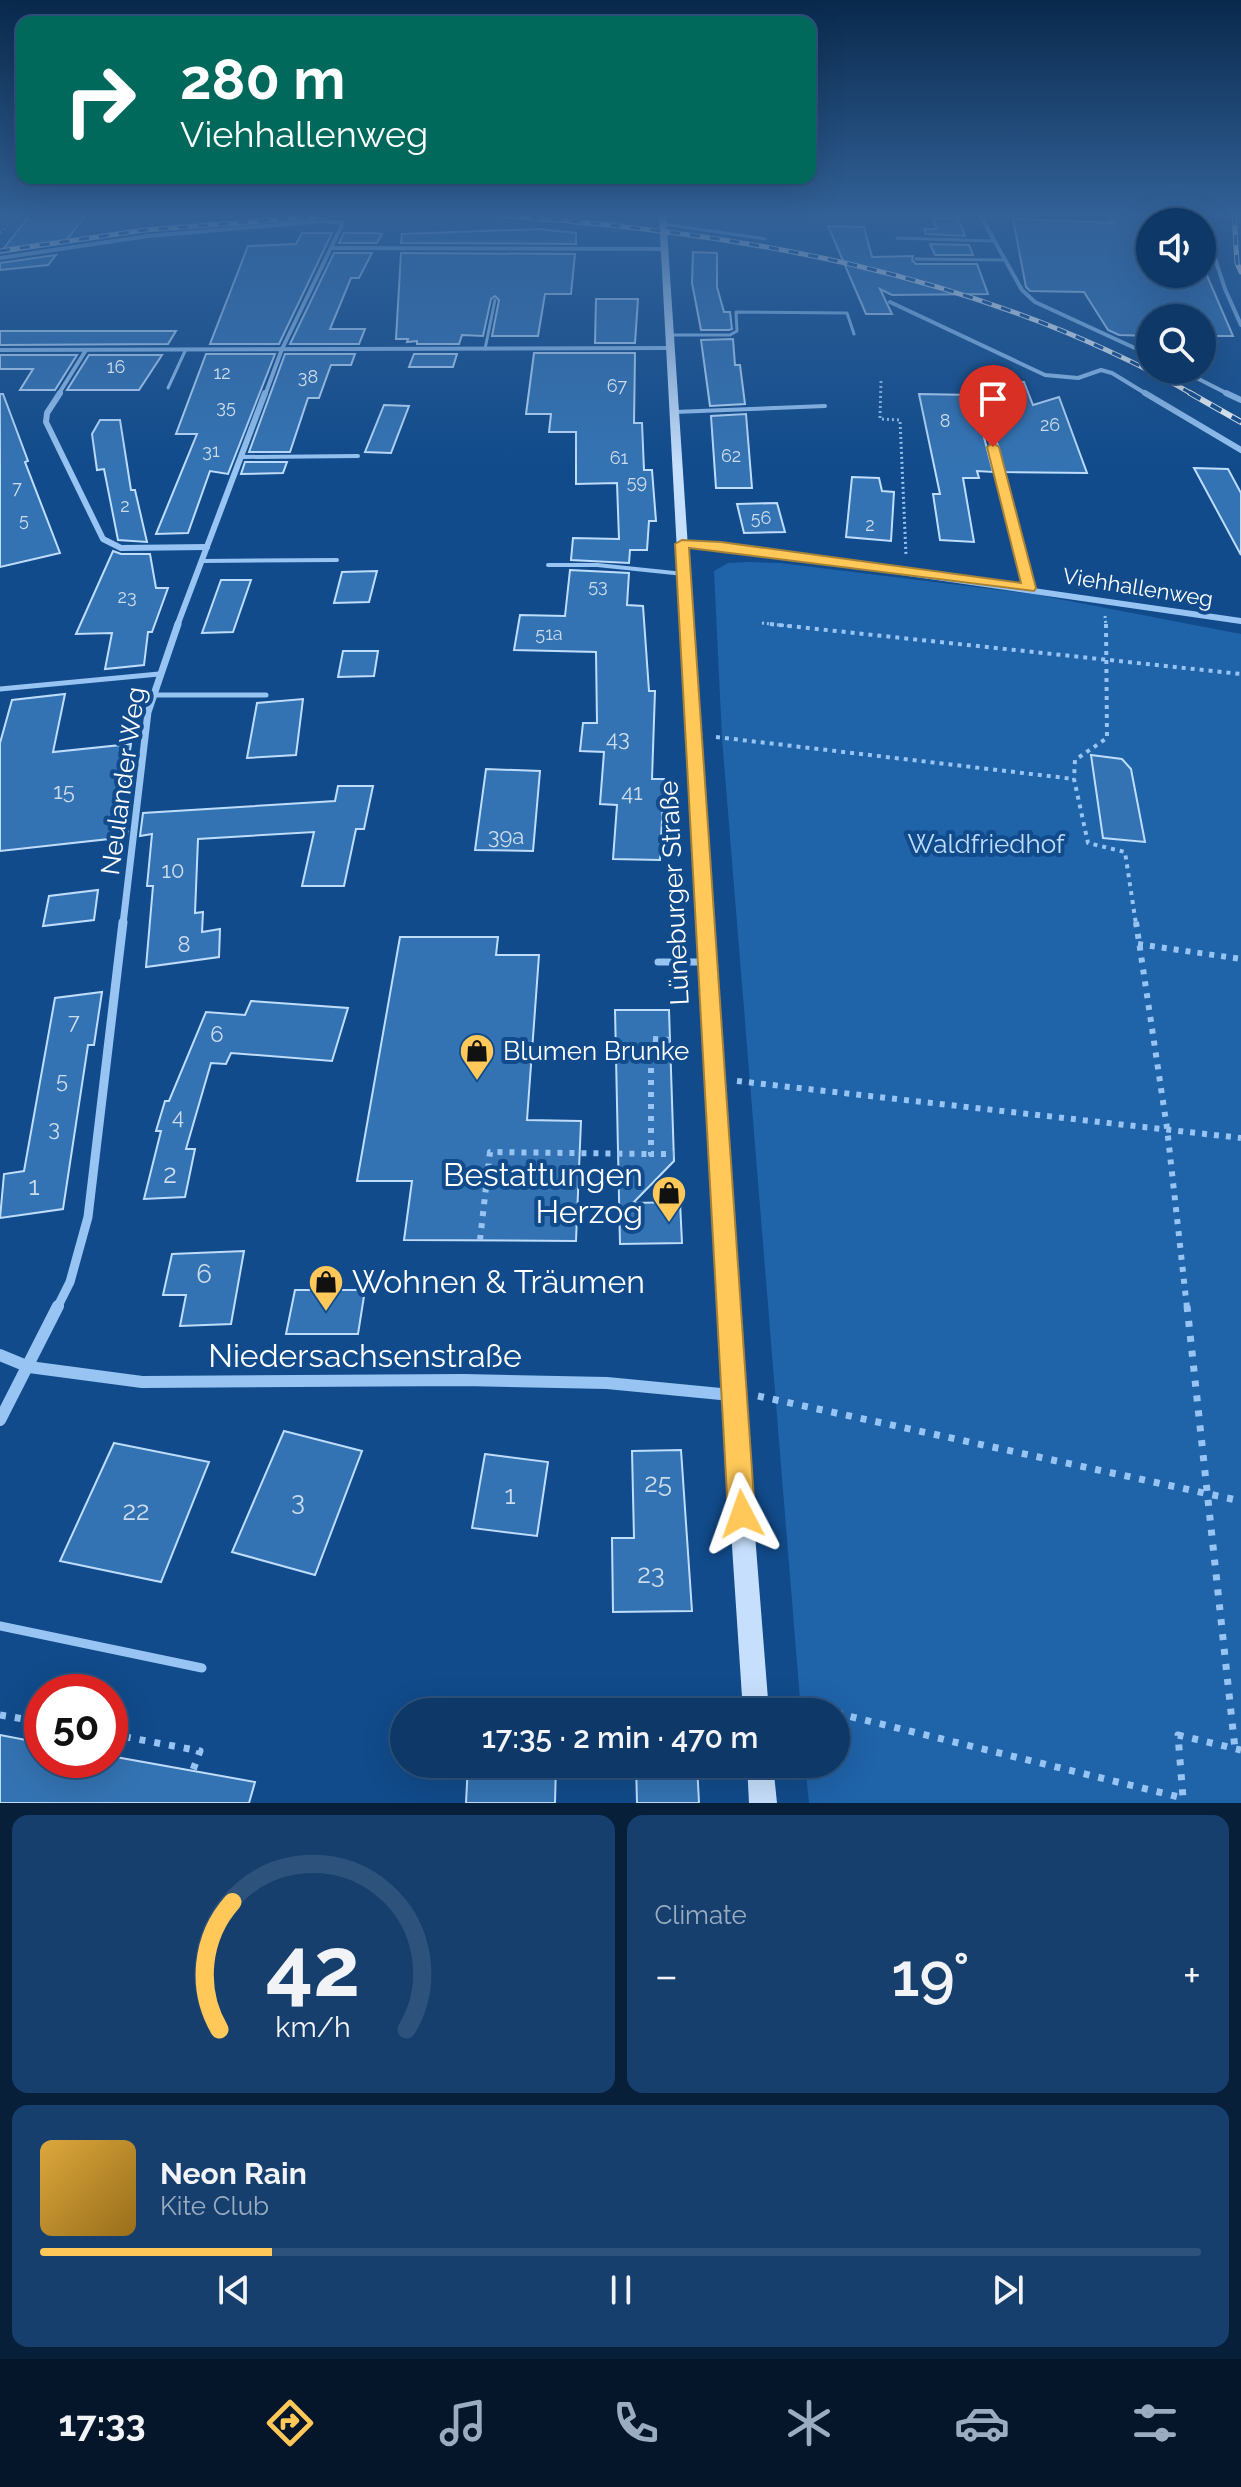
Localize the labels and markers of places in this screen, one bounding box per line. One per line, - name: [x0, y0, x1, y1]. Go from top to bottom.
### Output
- pin: [959, 365, 1027, 447]
- shop icon: Blumen Brunke: [458, 1032, 496, 1082]
- place label: Blumen Brunke: [503, 1036, 689, 1066]
- place label: Bestattungen Herzog: [443, 1156, 643, 1230]
- shop icon: Bestattungen Herzog: [650, 1174, 688, 1224]
- shop icon: Wohnen & Träumen: [307, 1263, 345, 1313]
- place label: Wohnen & Träumen: [352, 1263, 645, 1300]

